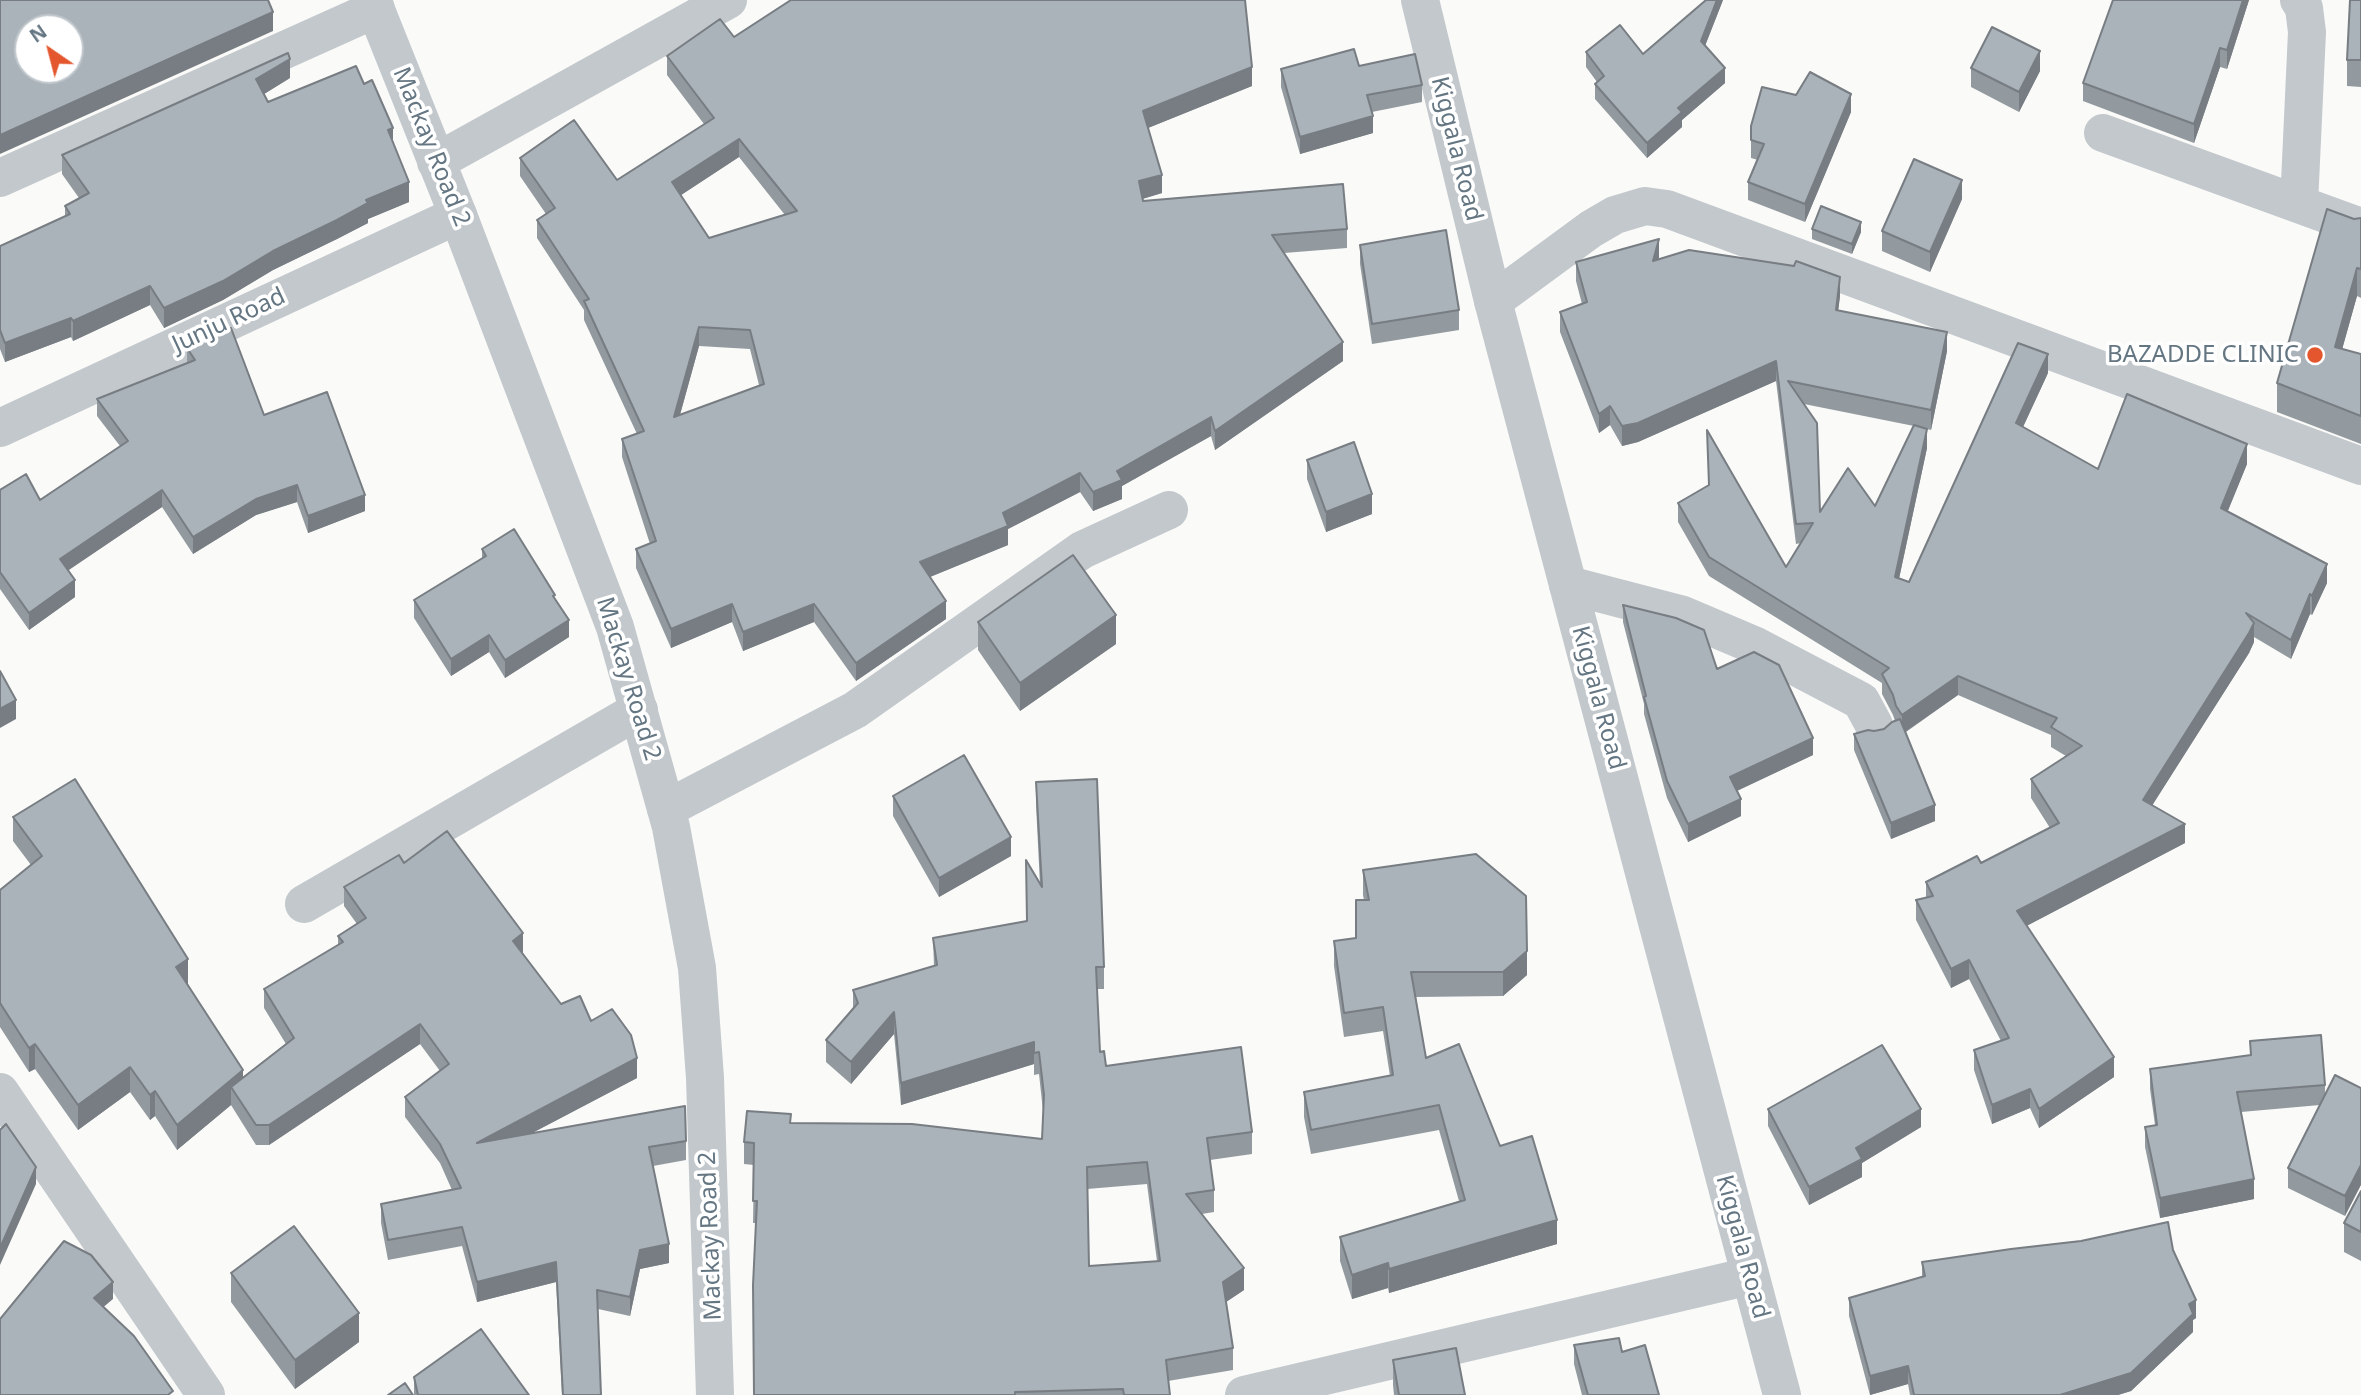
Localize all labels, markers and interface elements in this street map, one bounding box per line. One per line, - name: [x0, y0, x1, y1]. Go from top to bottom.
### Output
- north arrow: [14, 14, 84, 84]
- text: N: [24, 18, 52, 49]
- street label: Mackay Road 2: [386, 63, 476, 231]
- street label: Kiggala Road: [1424, 74, 1488, 224]
- street label: Junju Road: [168, 282, 290, 360]
- place label: BAZADDE CLINIC: [2107, 341, 2299, 369]
- marker: BAZADDE CLINIC: [2305, 345, 2325, 365]
- street label: Mackay Road 2: [590, 594, 666, 764]
- street label: Kiggala Road: [1565, 623, 1631, 773]
- street label: Mackay Road 2: [694, 1151, 728, 1321]
- street label: Kiggala Road: [1709, 1172, 1775, 1322]

